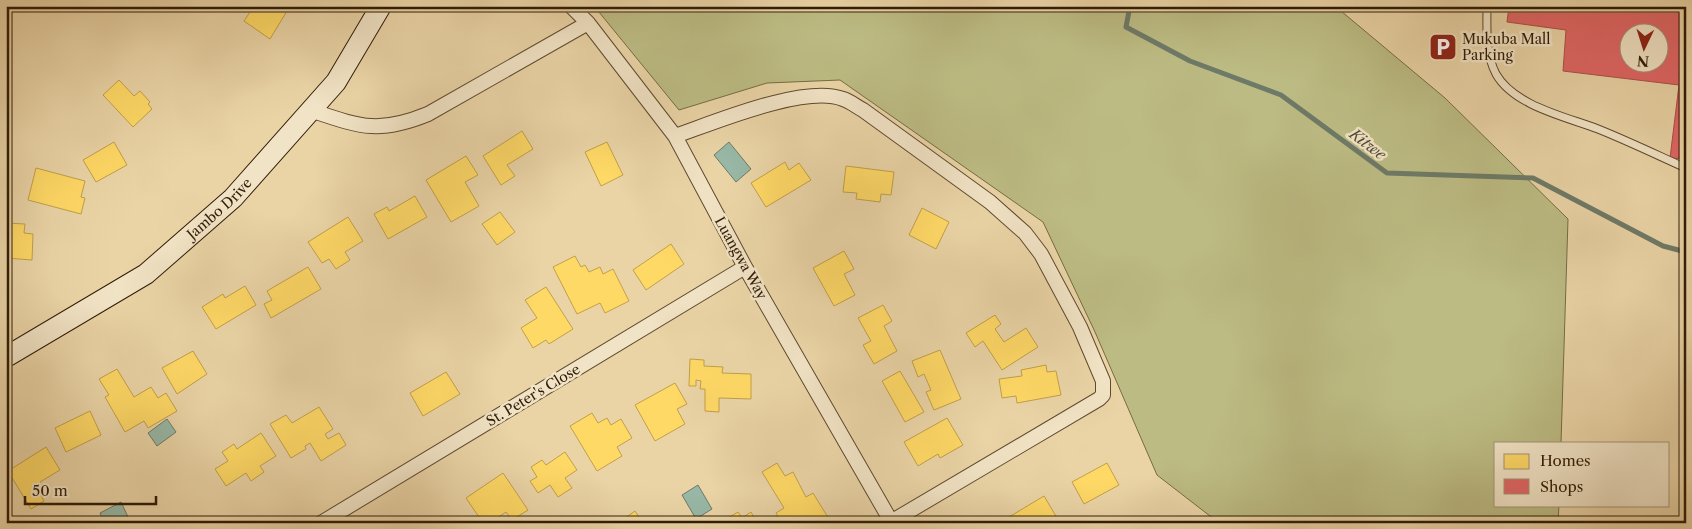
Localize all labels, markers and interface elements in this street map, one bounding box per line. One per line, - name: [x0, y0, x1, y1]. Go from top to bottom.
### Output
- north arrow: [1620, 22, 1670, 72]
- place label: Mukuba Mall Parking: [1462, 30, 1550, 64]
- parking icon: Mukuba Mall Parking: [1428, 32, 1458, 62]
- text: N: [1636, 52, 1650, 70]
- water label: Kitwe: [1345, 124, 1390, 164]
- street label: Jambo Drive: [182, 174, 256, 245]
- street label: Luangwa Way: [711, 213, 771, 303]
- street label: St. Peter's Close: [483, 360, 583, 430]
- legend: [1494, 442, 1670, 506]
- text: Homes: [1540, 451, 1591, 470]
- scale bar: [25, 474, 156, 506]
- text: Shops: [1540, 477, 1583, 496]
- text: 50 m: [32, 481, 68, 500]

